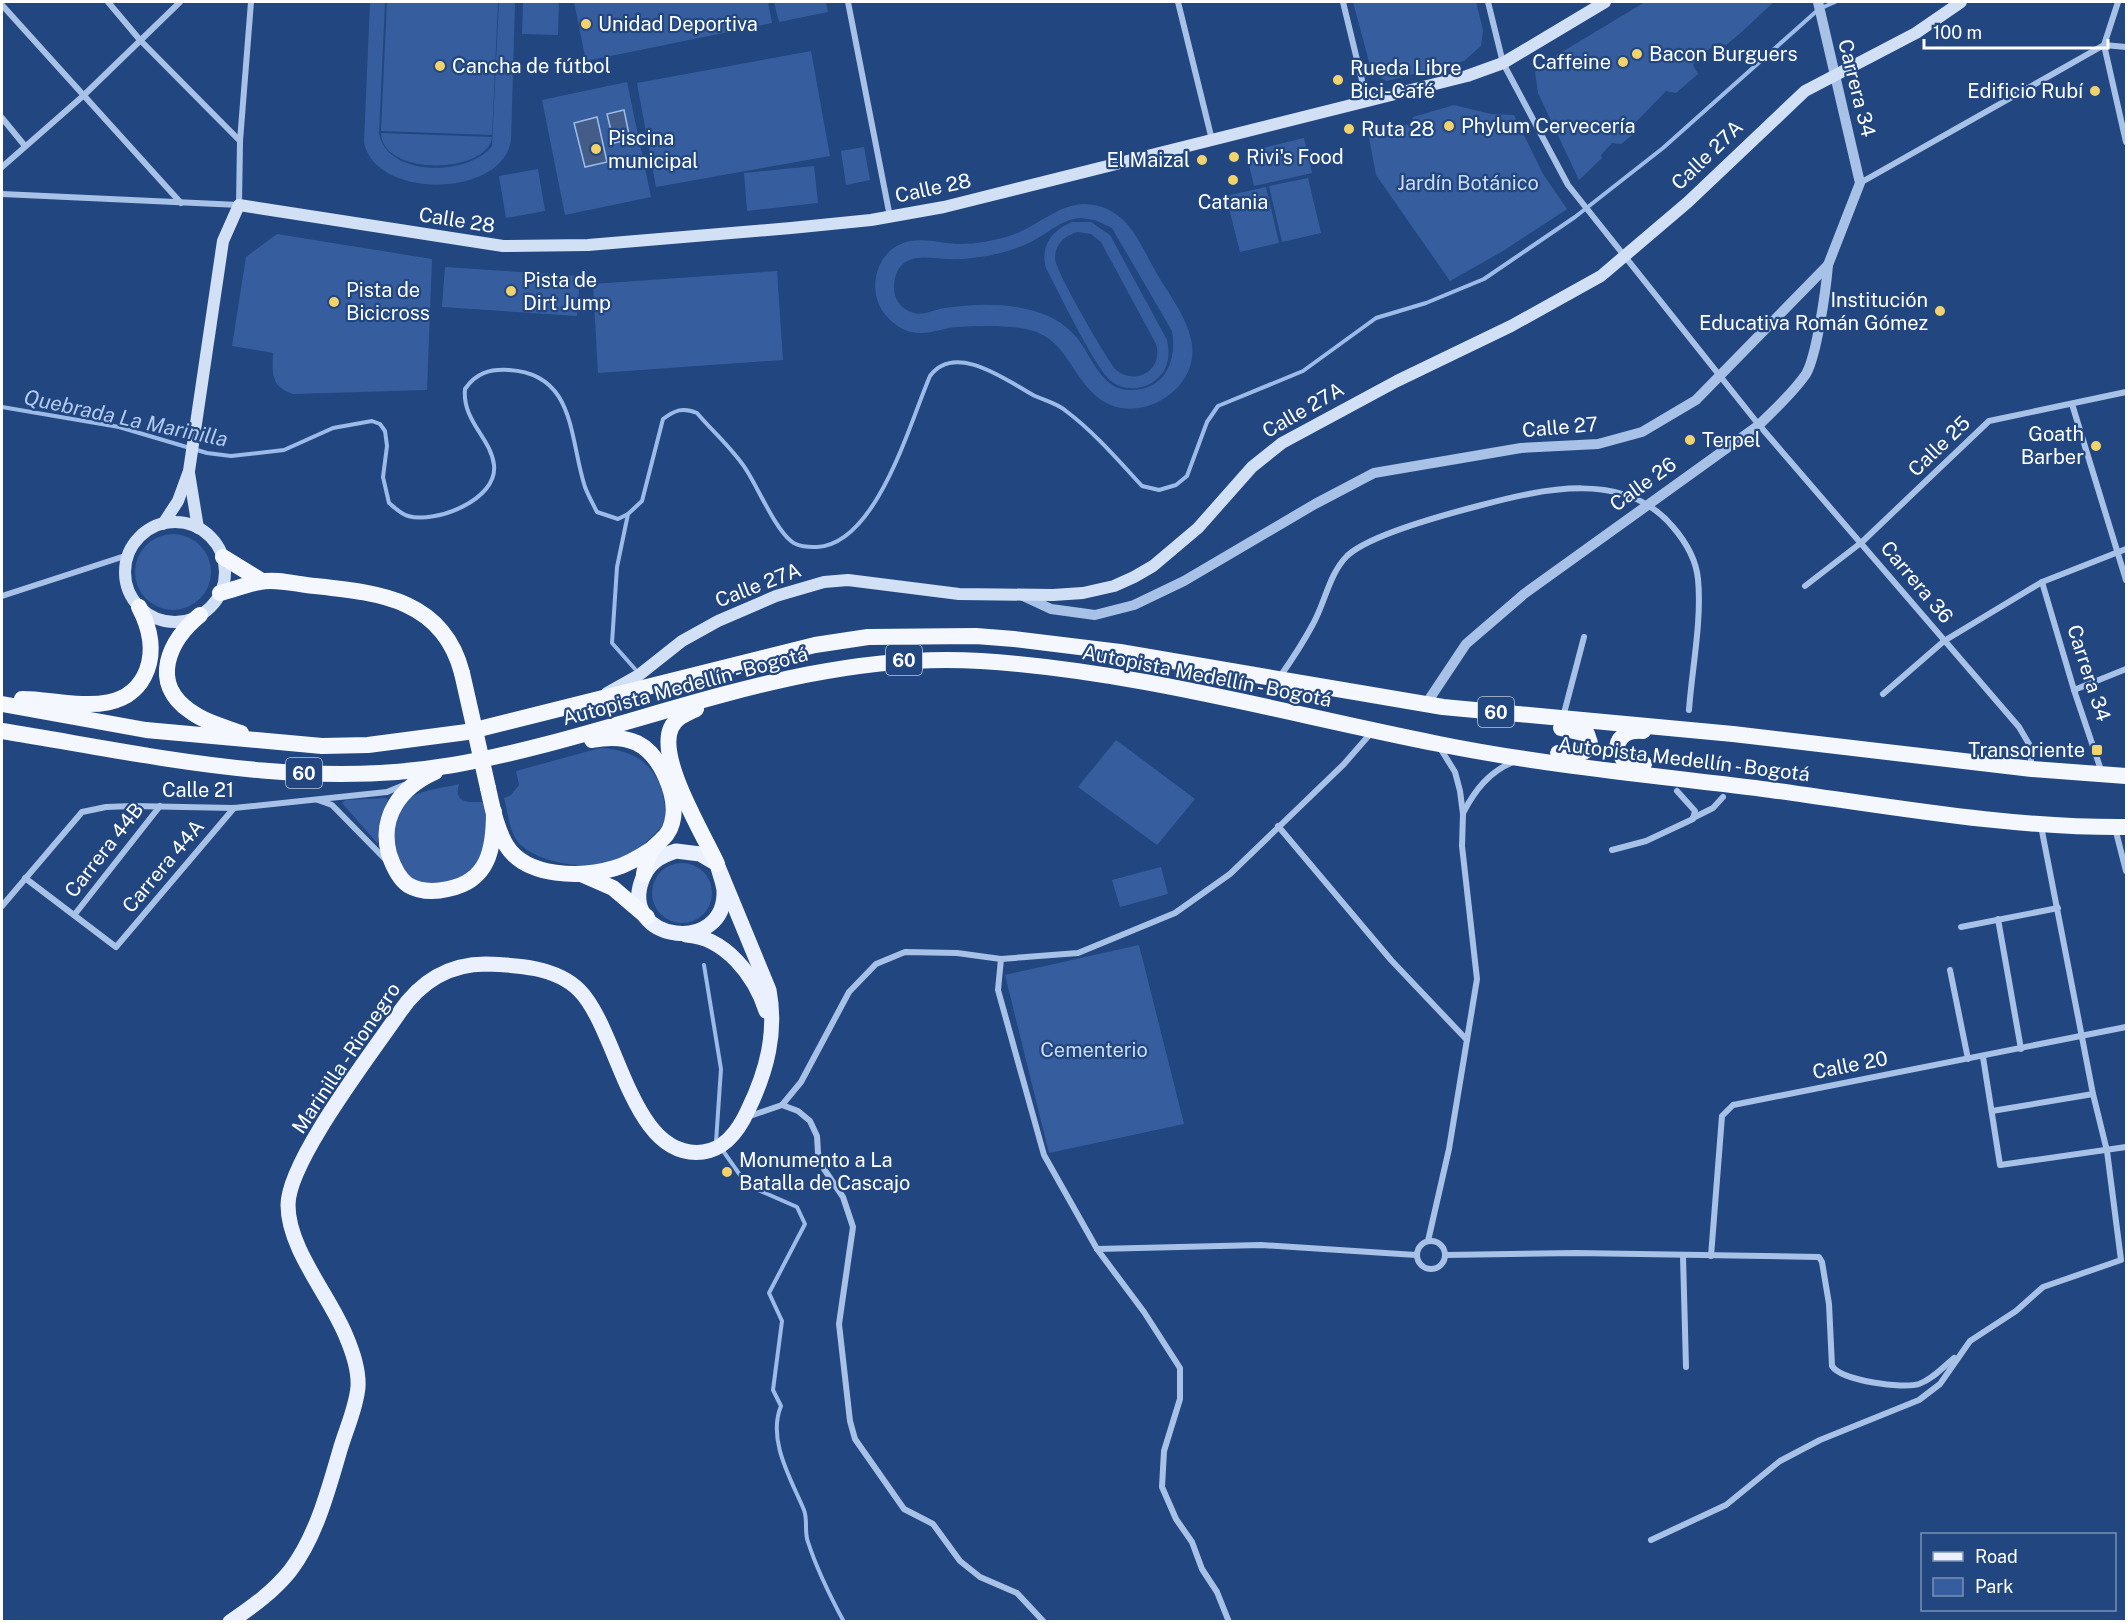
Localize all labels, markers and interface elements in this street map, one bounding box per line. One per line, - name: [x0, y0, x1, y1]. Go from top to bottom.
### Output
- place label: Unidad Deportiva: [598, 12, 758, 36]
- scale bar: [1924, 12, 2108, 50]
- marker: Unidad Deportiva: [579, 17, 593, 31]
- text: 100 m: [1933, 22, 1982, 43]
- street label: Carrera 34: [1833, 37, 1881, 139]
- place label: Bacon Burguers: [1649, 42, 1798, 66]
- marker: Bacon Burguers: [1630, 47, 1644, 61]
- place label: Caffeine: [1532, 50, 1611, 74]
- place label: Cancha de fútbol: [452, 54, 611, 78]
- marker: Caffeine: [1616, 55, 1630, 69]
- place label: Rueda Libre Bici-Café: [1350, 56, 1462, 103]
- marker: Cancha de fútbol: [433, 59, 447, 73]
- marker: Rueda Libre Bici-Café: [1331, 73, 1345, 87]
- place label: Edificio Rubí: [1967, 79, 2084, 103]
- marker: Edificio Rubí: [2088, 84, 2102, 98]
- place label: Phylum Cervecería: [1461, 114, 1635, 138]
- street label: Calle 27A: [1666, 115, 1748, 195]
- place label: Ruta 28: [1361, 117, 1434, 141]
- marker: Phylum Cervecería: [1442, 119, 1456, 133]
- marker: Ruta 28: [1342, 122, 1356, 136]
- place label: Piscina municipal: [608, 126, 698, 173]
- marker: Piscina municipal: [589, 142, 603, 156]
- place label: Rivi's Food: [1246, 145, 1344, 169]
- place label: El Maizal: [1106, 148, 1190, 172]
- marker: Rivi's Food: [1227, 150, 1241, 164]
- marker: El Maizal: [1195, 153, 1209, 167]
- street label: Calle 28: [893, 168, 973, 208]
- park label: Jardín Botánico: [1397, 171, 1539, 195]
- marker: Catania: [1226, 173, 1240, 187]
- place label: Catania: [1198, 190, 1268, 214]
- street label: Calle 28: [417, 202, 497, 238]
- place label: Pista de Dirt Jump: [523, 268, 611, 315]
- place label: Pista de Bicicross: [346, 278, 430, 325]
- marker: Pista de Dirt Jump: [504, 284, 518, 298]
- place label: Institución Educativa Román Gómez: [1699, 288, 1928, 335]
- marker: Pista de Bicicross: [327, 295, 341, 309]
- marker: Institución Educativa Román Gómez: [1933, 304, 1947, 318]
- street label: Calle 27A: [1258, 377, 1348, 443]
- water label: Quebrada La Marinilla: [22, 384, 230, 452]
- street label: Calle 25: [1903, 411, 1975, 481]
- street label: Calle 27: [1521, 412, 1599, 442]
- place label: Goath Barber: [2021, 422, 2084, 469]
- place label: Terpel: [1702, 428, 1761, 452]
- marker: Terpel: [1683, 433, 1697, 447]
- marker: Goath Barber: [2089, 439, 2103, 453]
- street label: Calle 26: [1605, 452, 1681, 516]
- street label: Carrera 36: [1876, 536, 1958, 628]
- street label: Calle 27A: [712, 558, 804, 612]
- street label: Carrera 34: [2062, 622, 2116, 724]
- street label: Autopista Medellín - Bogotá: [1080, 640, 1334, 712]
- street label: Autopista Medellín - Bogotá: [559, 642, 811, 730]
- road number: 60: [886, 645, 922, 675]
- road number: 60: [1478, 697, 1514, 727]
- street label: Autopista Medellín - Bogotá: [1557, 732, 1811, 786]
- place label: Transoriente: [1968, 738, 2085, 762]
- marker: Transoriente: [2090, 743, 2104, 757]
- road number: 60: [286, 758, 322, 788]
- street label: Calle 21: [162, 778, 234, 802]
- street label: Carrera 44B: [60, 798, 148, 902]
- street label: Carrera 44A: [117, 815, 209, 917]
- street label: Marinilla - Rionegro: [287, 978, 405, 1138]
- park label: Cementerio: [1040, 1038, 1148, 1062]
- street label: Calle 20: [1810, 1046, 1890, 1084]
- place label: Monumento a La Batalla de Cascajo: [739, 1148, 910, 1195]
- marker: Monumento a La Batalla de Cascajo: [720, 1165, 734, 1179]
- legend: [1921, 1533, 2116, 1611]
- text: Road: [1975, 1546, 2018, 1567]
- text: Park: [1975, 1576, 2013, 1597]

